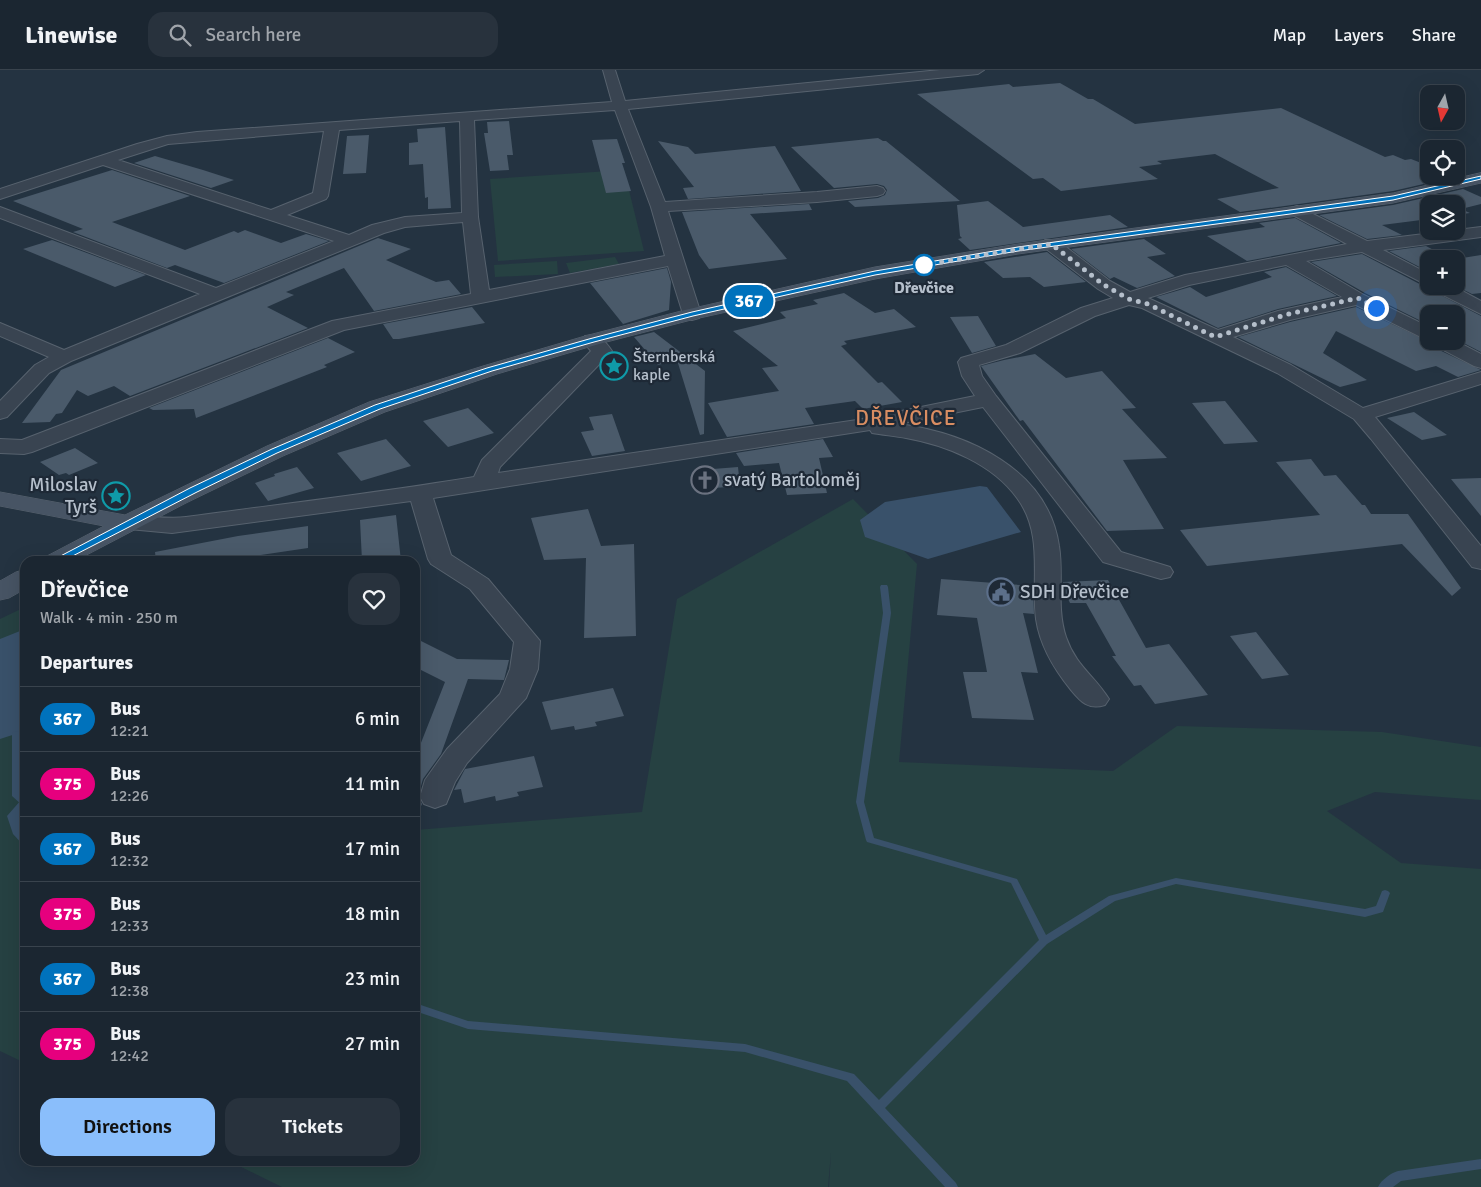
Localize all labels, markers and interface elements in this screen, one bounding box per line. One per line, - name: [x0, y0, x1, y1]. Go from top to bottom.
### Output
- search box: [148, 12, 498, 57]
- text: Linewise: [25, 20, 118, 50]
- icon: search: [166, 21, 194, 49]
- text: Search here: [206, 23, 301, 47]
- text: Map: [1273, 24, 1306, 46]
- text: Layers: [1334, 24, 1384, 46]
- text: Share: [1412, 24, 1456, 46]
- north arrow: [1420, 85, 1465, 130]
- map controls: [1420, 85, 1465, 350]
- button: locate: [1420, 140, 1465, 185]
- button: layers: [1420, 195, 1465, 240]
- button: +: [1420, 250, 1465, 295]
- marker: Dřevčice: [913, 254, 935, 276]
- place label: Dřevčice: [894, 278, 954, 298]
- line badge: 367: [720, 285, 778, 317]
- text: 367: [734, 290, 764, 312]
- your location: [1364, 296, 1389, 321]
- button: −: [1420, 305, 1465, 350]
- place label: Šternberská kaple: [633, 347, 715, 385]
- place icon: Šternberská kaple: [599, 351, 629, 381]
- district label: DŘEVČICE: [855, 405, 957, 431]
- church icon: svatý Bartoloměj: [690, 465, 720, 495]
- place label: svatý Bartoloměj: [724, 468, 860, 492]
- place label: Miloslav Tyrš: [29, 473, 97, 519]
- place icon: Miloslav Tyrš: [101, 481, 131, 511]
- button: heart: [348, 573, 400, 625]
- text: Dřevčice: [40, 574, 129, 604]
- public building icon: SDH Dřevčice: [986, 577, 1016, 607]
- place label: SDH Dřevčice: [1020, 580, 1129, 604]
- text: Walk · 4 min · 250 m: [40, 608, 178, 628]
- text: Departures: [40, 651, 133, 675]
- text: Bus: [110, 697, 141, 721]
- text: 6 min: [355, 707, 400, 731]
- text: 367: [53, 708, 82, 730]
- text: 12:21: [110, 721, 149, 741]
- text: Bus: [110, 762, 141, 786]
- text: 11 min: [345, 772, 400, 796]
- text: 375: [53, 773, 82, 795]
- text: 12:26: [110, 786, 149, 806]
- text: Bus: [110, 827, 141, 851]
- text: 17 min: [345, 837, 400, 861]
- text: 367: [53, 838, 82, 860]
- text: 12:32: [110, 851, 149, 871]
- text: Bus: [110, 892, 141, 916]
- text: 18 min: [345, 902, 400, 926]
- text: 375: [53, 903, 82, 925]
- text: 12:33: [110, 916, 149, 936]
- text: Bus: [110, 957, 141, 981]
- text: 23 min: [345, 967, 400, 991]
- text: 367: [53, 968, 82, 990]
- text: 12:38: [110, 981, 149, 1001]
- text: Bus: [110, 1022, 141, 1046]
- text: 27 min: [345, 1032, 400, 1056]
- text: 375: [53, 1033, 82, 1055]
- text: 12:42: [110, 1046, 149, 1066]
- button: Directions: [40, 1098, 215, 1156]
- button: Tickets: [225, 1098, 400, 1156]

